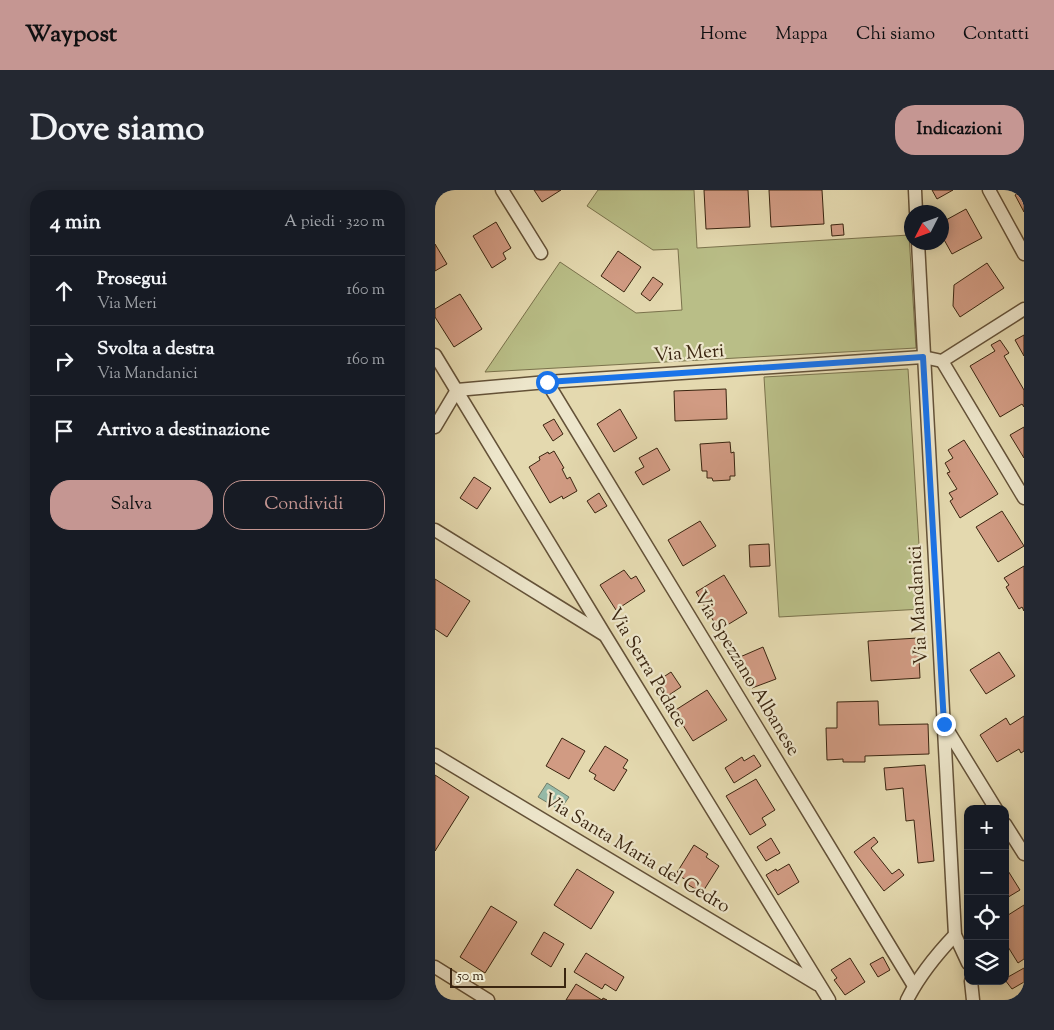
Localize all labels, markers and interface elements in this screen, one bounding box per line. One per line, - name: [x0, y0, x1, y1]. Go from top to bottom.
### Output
- text: Waypost: [25, 18, 117, 52]
- text: Home: [700, 22, 747, 48]
- text: Mappa: [775, 22, 828, 48]
- text: Chi siamo: [856, 22, 935, 48]
- text: Contatti: [963, 22, 1029, 48]
- text: Dove siamo: [30, 105, 204, 156]
- button: Indicazioni: [895, 105, 1024, 155]
- north arrow: [904, 205, 949, 250]
- text: 4 min: [50, 208, 101, 238]
- text: A piedi · 320 m: [284, 211, 385, 234]
- text: Prosegui: [97, 266, 167, 293]
- icon: ahead: [50, 277, 78, 305]
- text: 160 m: [347, 279, 385, 302]
- text: Via Meri: [97, 293, 157, 316]
- text: Svolta a destra: [97, 336, 214, 363]
- street label: Via Meri: [653, 338, 725, 370]
- icon: right: [50, 347, 78, 375]
- text: 160 m: [347, 349, 385, 372]
- text: Via Mandanici: [97, 363, 198, 386]
- route start: [536, 371, 559, 394]
- icon: arrive: [50, 417, 78, 445]
- text: Arrivo a destinazione: [97, 417, 270, 444]
- button: Salva: [50, 480, 213, 530]
- button: Condividi: [223, 480, 385, 530]
- street label: Via Mandanici: [902, 545, 936, 665]
- street label: Via Spezzano Albanese: [686, 586, 806, 762]
- street label: Via Serra Pedace: [601, 603, 693, 733]
- route end: [933, 713, 956, 736]
- street label: Via Santa Maria del Cedro: [537, 787, 735, 921]
- map controls: [964, 805, 1009, 985]
- button: +: [964, 805, 1009, 850]
- button: −: [964, 850, 1009, 895]
- button: locate: [964, 895, 1009, 940]
- button: layers: [964, 940, 1009, 985]
- scale bar: [450, 965, 566, 988]
- text: 50 m: [457, 967, 484, 987]

